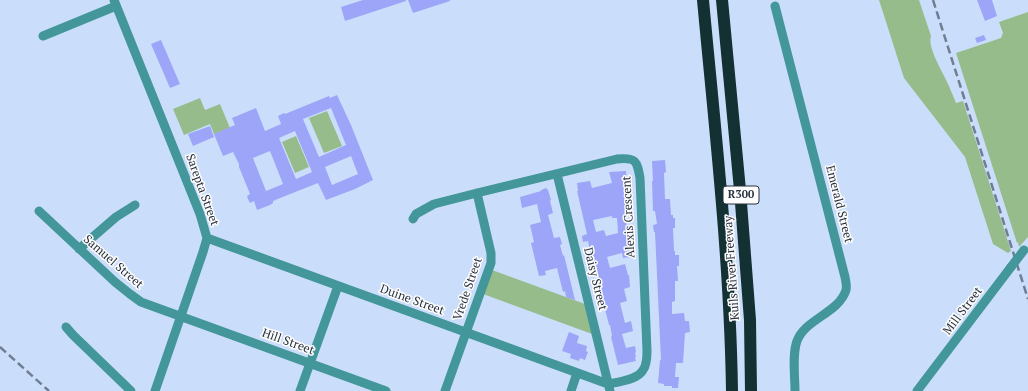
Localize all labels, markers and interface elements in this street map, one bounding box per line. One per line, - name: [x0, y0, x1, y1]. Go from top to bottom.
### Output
- street label: Sarepta Street: [182, 152, 222, 228]
- street label: Emerald Street: [822, 164, 856, 244]
- street label: Alexis Crescent: [620, 176, 638, 258]
- road number: R300: [723, 186, 759, 204]
- street label: Kuils River Freeway: [721, 215, 743, 321]
- street label: Samuel Street: [80, 232, 146, 292]
- street label: Daisy Street: [580, 246, 610, 312]
- street label: Vrede Street: [451, 256, 485, 322]
- street label: Duine Street: [378, 282, 446, 318]
- street label: Mill Street: [940, 284, 986, 338]
- street label: Hill Street: [260, 326, 316, 358]

